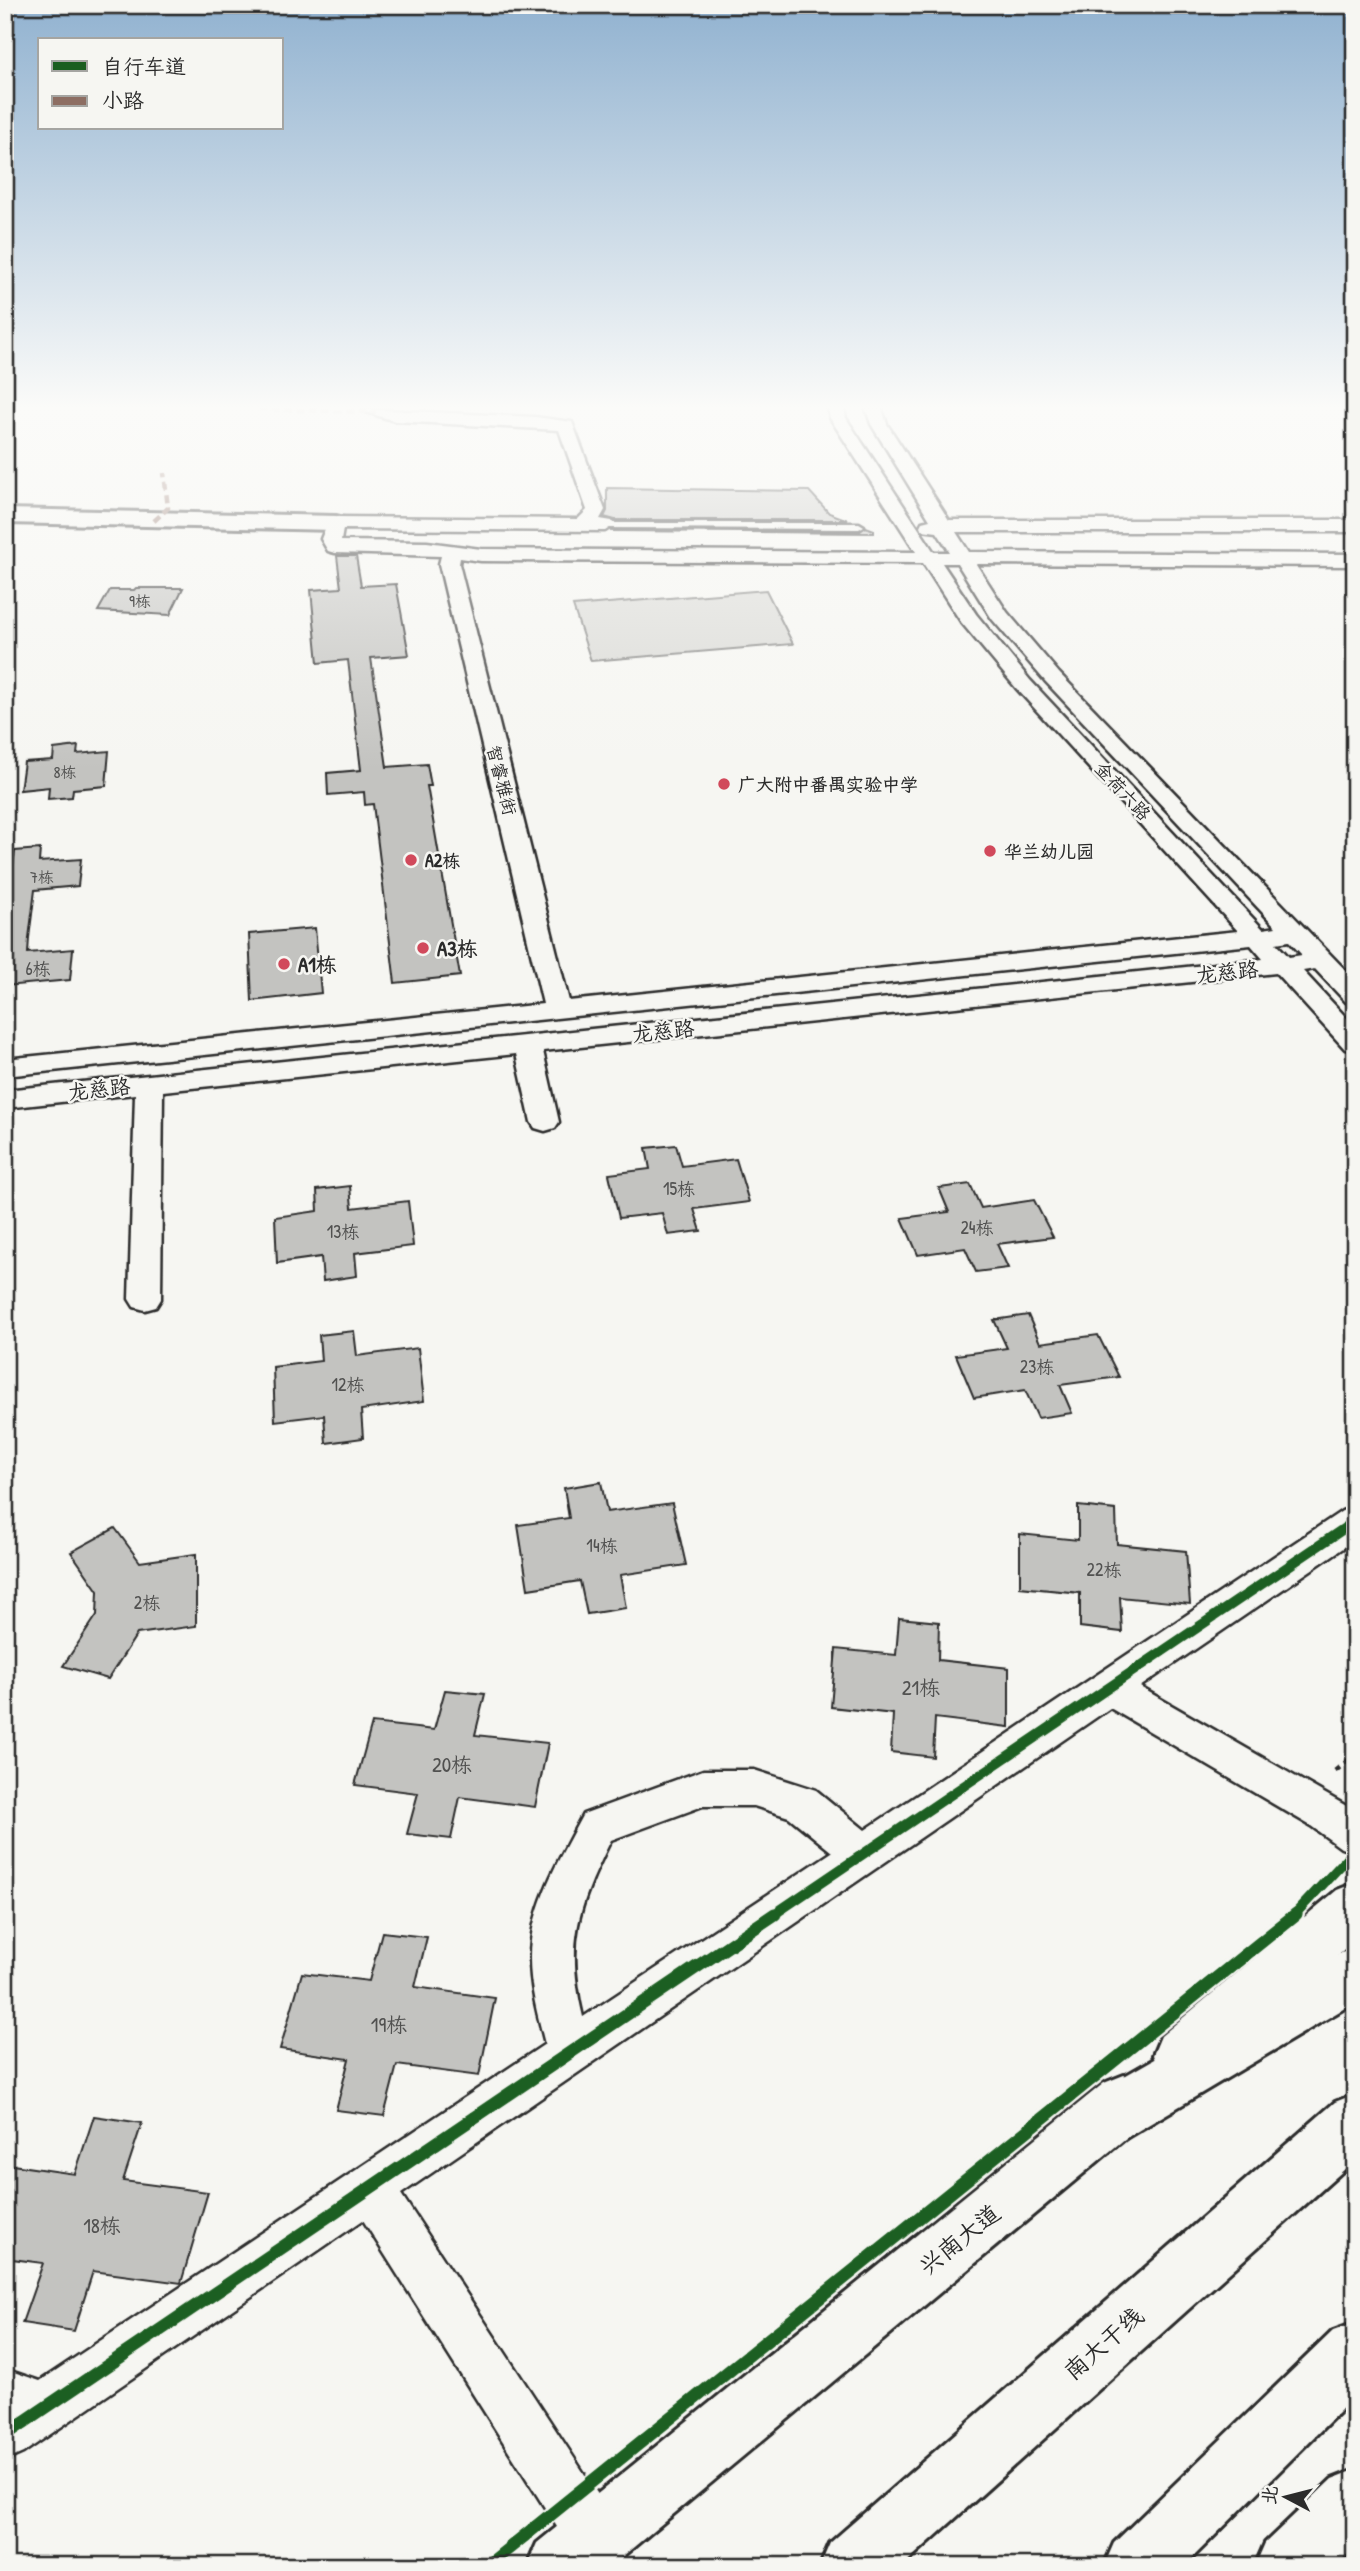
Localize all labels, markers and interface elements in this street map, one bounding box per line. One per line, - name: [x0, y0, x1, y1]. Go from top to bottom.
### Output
- legend: [38, 38, 284, 130]
- text: 自行车道: [102, 52, 186, 81]
- text: 小路: [102, 86, 144, 115]
- house number: 9栋: [129, 590, 151, 612]
- street label: 智睿雅街: [481, 742, 523, 818]
- street label: 金荷六路: [1089, 756, 1157, 826]
- house number: 8栋: [54, 761, 76, 783]
- place label: 广大附中番禺实验中学: [738, 772, 918, 797]
- marker: 广大附中番禺实验中学: [716, 776, 732, 792]
- place label: 华兰幼儿园: [1004, 839, 1094, 864]
- marker: 华兰幼儿园: [982, 843, 998, 859]
- place label: A2栋: [425, 848, 460, 873]
- marker: A2栋: [403, 852, 419, 868]
- house number: 7栋: [30, 866, 54, 888]
- place label: A3栋: [437, 934, 478, 963]
- marker: A3栋: [415, 940, 431, 956]
- place label: A1栋: [298, 950, 337, 979]
- street label: 龙慈路: [1194, 954, 1260, 990]
- house number: 6栋: [25, 956, 51, 981]
- marker: A1栋: [276, 956, 292, 972]
- street label: 龙慈路: [630, 1013, 696, 1049]
- street label: 龙慈路: [66, 1071, 132, 1107]
- house number: 15栋: [663, 1176, 695, 1201]
- house number: 24栋: [960, 1215, 994, 1240]
- house number: 13栋: [327, 1219, 359, 1244]
- house number: 23栋: [1020, 1354, 1054, 1379]
- house number: 12栋: [332, 1372, 364, 1397]
- house number: 14栋: [586, 1533, 618, 1558]
- house number: 22栋: [1087, 1557, 1121, 1582]
- house number: 2栋: [134, 1590, 160, 1615]
- house number: 21栋: [902, 1673, 940, 1702]
- house number: 20栋: [432, 1750, 472, 1779]
- house number: 19栋: [371, 2010, 407, 2039]
- street label: 兴南大道: [912, 2196, 1006, 2282]
- house number: 18栋: [83, 2211, 121, 2240]
- street label: 南大干线: [1056, 2299, 1150, 2387]
- north arrow: [1252, 2462, 1322, 2532]
- text: 北: [1255, 2484, 1283, 2506]

